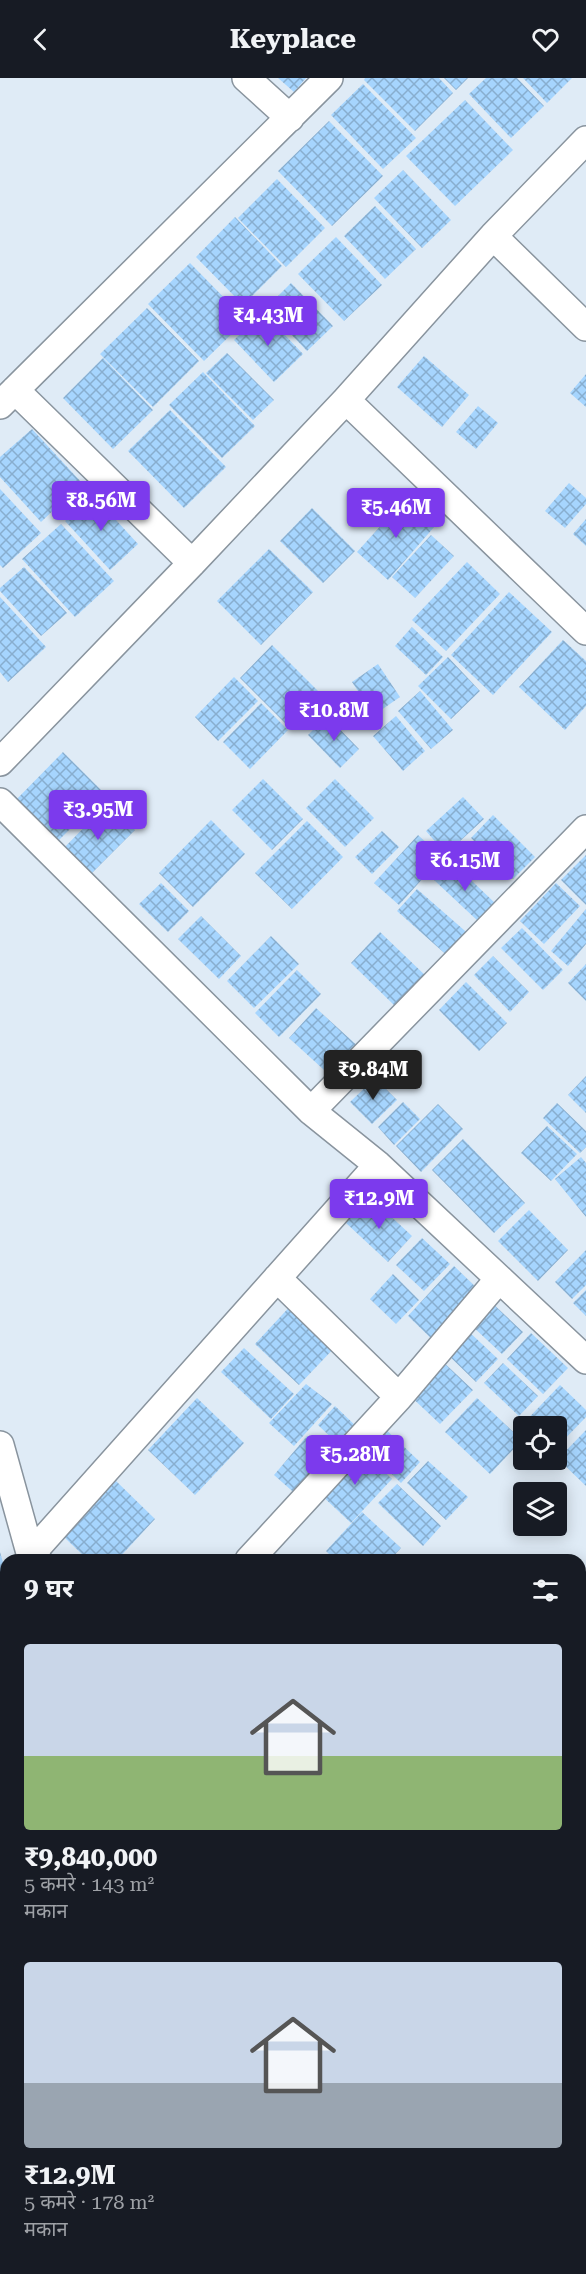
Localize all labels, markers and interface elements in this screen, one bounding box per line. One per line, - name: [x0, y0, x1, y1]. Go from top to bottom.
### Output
- icon: back: [24, 23, 57, 56]
- text: Keyplace: [230, 23, 356, 55]
- icon: heart: [529, 23, 562, 56]
- pin: ₹4.43M: [219, 296, 317, 347]
- text: ₹4.43M: [233, 303, 303, 327]
- pin: ₹8.56M: [52, 481, 150, 532]
- text: ₹8.56M: [66, 488, 136, 512]
- pin: ₹5.46M: [347, 488, 445, 539]
- text: ₹5.46M: [361, 495, 431, 519]
- pin: ₹10.8M: [285, 691, 383, 742]
- text: ₹10.8M: [299, 698, 369, 722]
- pin: ₹3.95M: [49, 790, 147, 841]
- text: ₹3.95M: [63, 797, 133, 821]
- pin: ₹6.15M: [416, 841, 514, 892]
- text: ₹6.15M: [430, 848, 500, 872]
- pin: ₹9.84M: [324, 1050, 422, 1101]
- text: ₹9.84M: [338, 1057, 408, 1081]
- pin: ₹12.9M: [330, 1179, 428, 1230]
- text: ₹12.9M: [344, 1186, 414, 1210]
- map controls: [513, 1416, 567, 1536]
- button: locate: [513, 1416, 567, 1470]
- pin: ₹5.28M: [306, 1435, 404, 1486]
- text: ₹5.28M: [320, 1442, 390, 1466]
- button: layers: [513, 1482, 567, 1536]
- text: 9 घर: [24, 1573, 73, 1603]
- icon: filters: [529, 1574, 562, 1607]
- icon: home: [239, 1683, 347, 1791]
- text: ₹9,840,000: [24, 1842, 157, 1872]
- text: 5 कमरे · 143 m²: [24, 1872, 154, 1896]
- text: मकान: [24, 1899, 68, 1923]
- icon: home: [239, 2001, 347, 2109]
- text: ₹12.9M: [24, 2160, 116, 2190]
- text: 5 कमरे · 178 m²: [24, 2190, 154, 2214]
- text: मकान: [24, 2217, 68, 2241]

